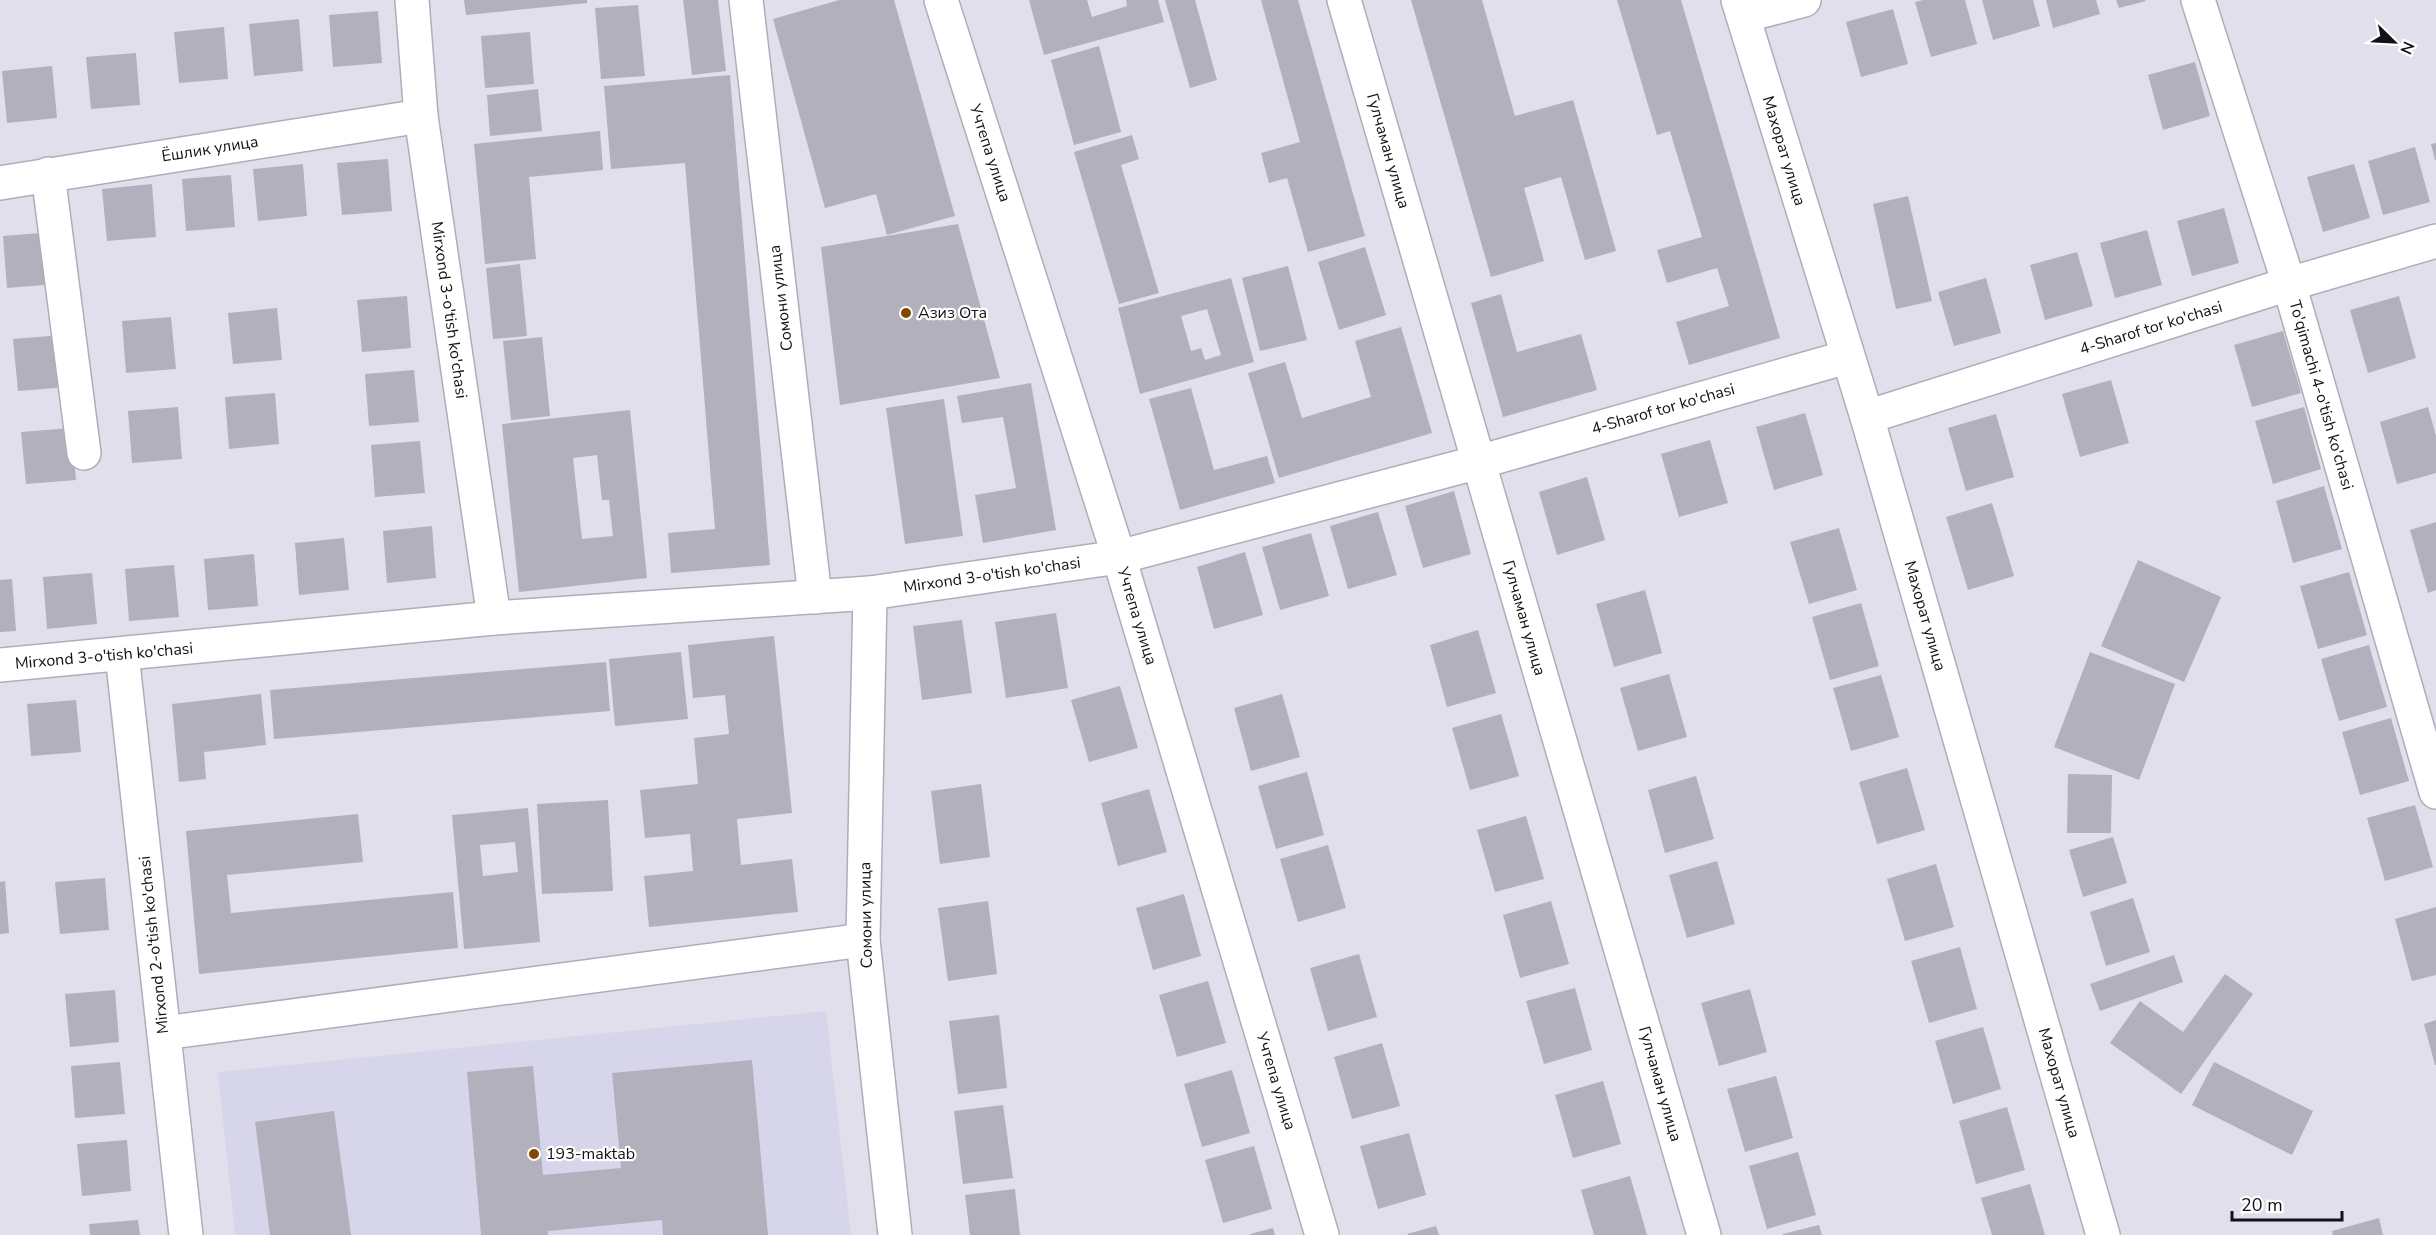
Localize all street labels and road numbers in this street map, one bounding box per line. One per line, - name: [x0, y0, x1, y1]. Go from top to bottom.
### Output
- street label: Гулчаман улица: [1361, 91, 1415, 211]
- street label: Махорат улица: [1757, 93, 1811, 209]
- street label: Учтепа улица: [964, 100, 1016, 205]
- street label: Ёшлик улица: [160, 130, 260, 168]
- street label: Mirxond 3-o'tish ko'chasi: [426, 220, 472, 400]
- street label: Сомони улица: [764, 244, 798, 352]
- street label: 4-Sharof tor ko'chasi: [2077, 296, 2225, 360]
- street label: To'qimachi 4-o'tish ko'chasi: [2283, 298, 2359, 492]
- street label: 4-Sharof tor ko'chasi: [1589, 378, 1737, 440]
- street label: Mirxond 3-o'tish ko'chasi: [902, 552, 1082, 598]
- street label: Гулчаман улица: [1497, 558, 1551, 678]
- street label: Махорат улица: [1899, 558, 1951, 674]
- street label: Учтепа улица: [1111, 563, 1162, 668]
- street label: Mirxond 3-o'tish ko'chasi: [14, 637, 194, 675]
- street label: Mirxond 2-o'tish ko'chasi: [134, 855, 174, 1035]
- street label: Сомони улица: [854, 861, 878, 969]
- street label: Гулчаман улица: [1633, 1024, 1687, 1144]
- street label: Махорат улица: [2033, 1025, 2085, 1141]
- street label: Учтепа улица: [1250, 1028, 1301, 1133]

